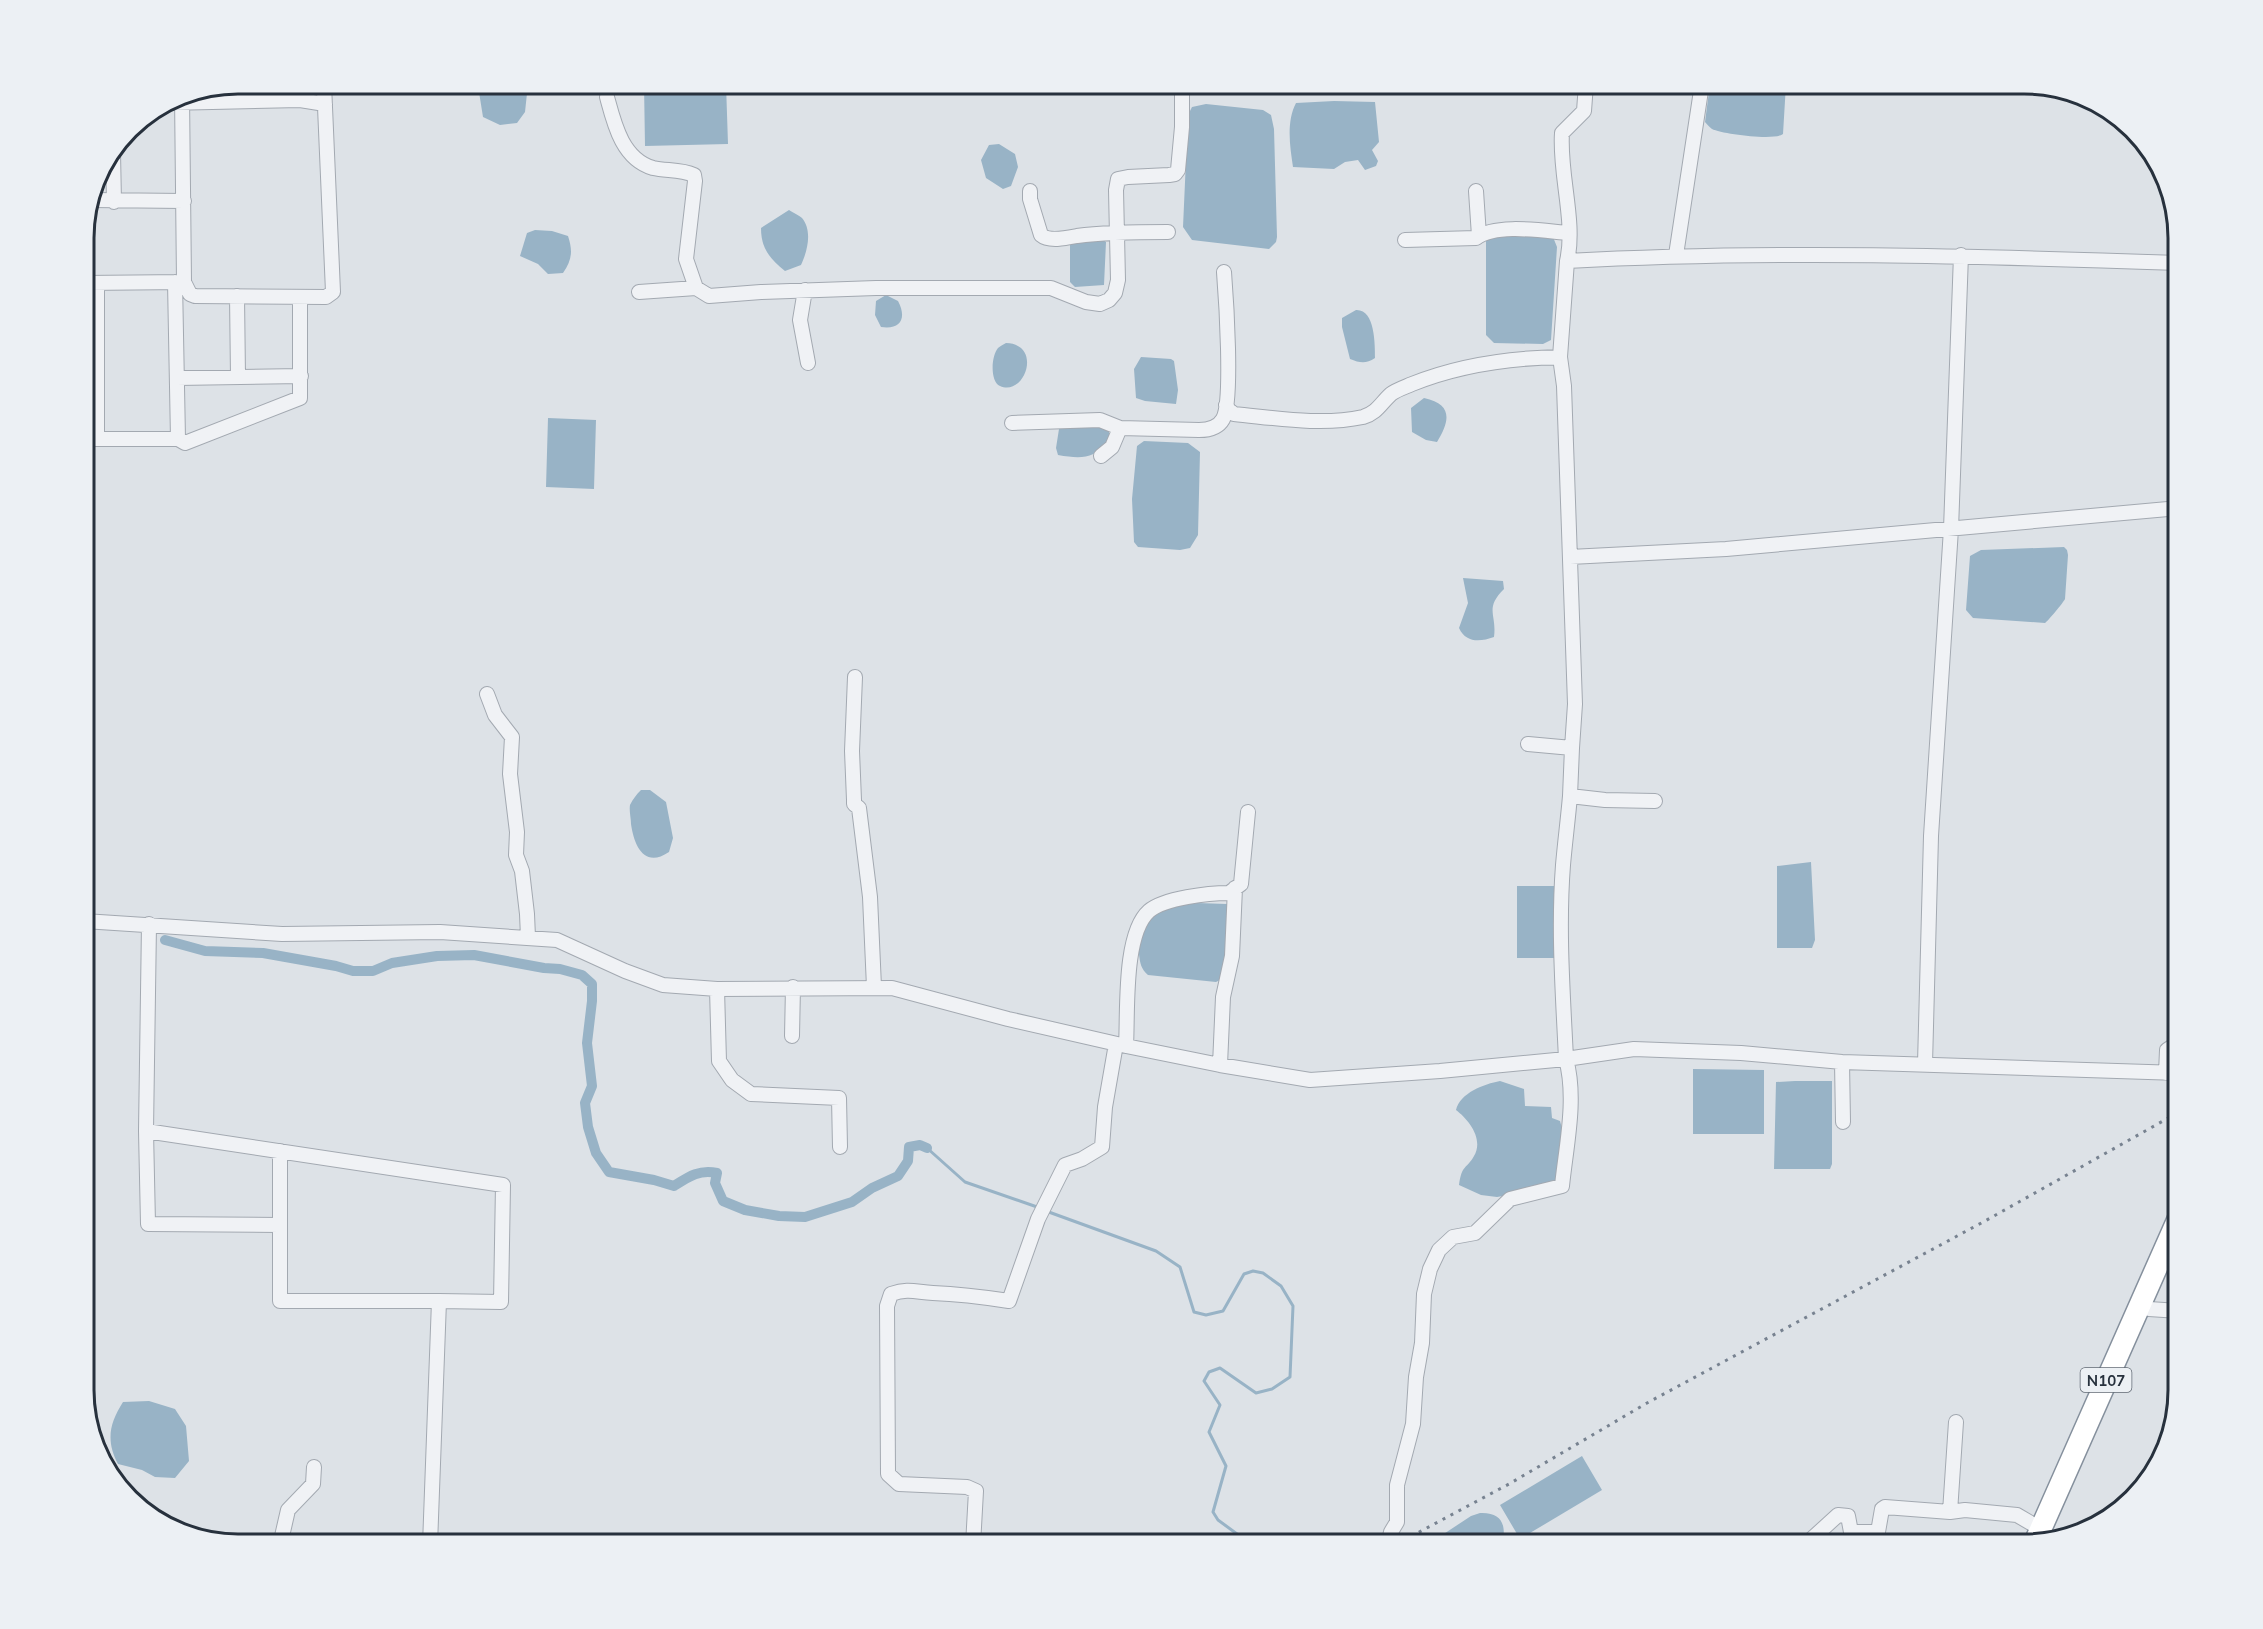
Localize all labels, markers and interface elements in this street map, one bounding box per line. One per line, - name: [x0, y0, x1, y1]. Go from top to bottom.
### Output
- road number: N107: [2080, 1368, 2132, 1392]

